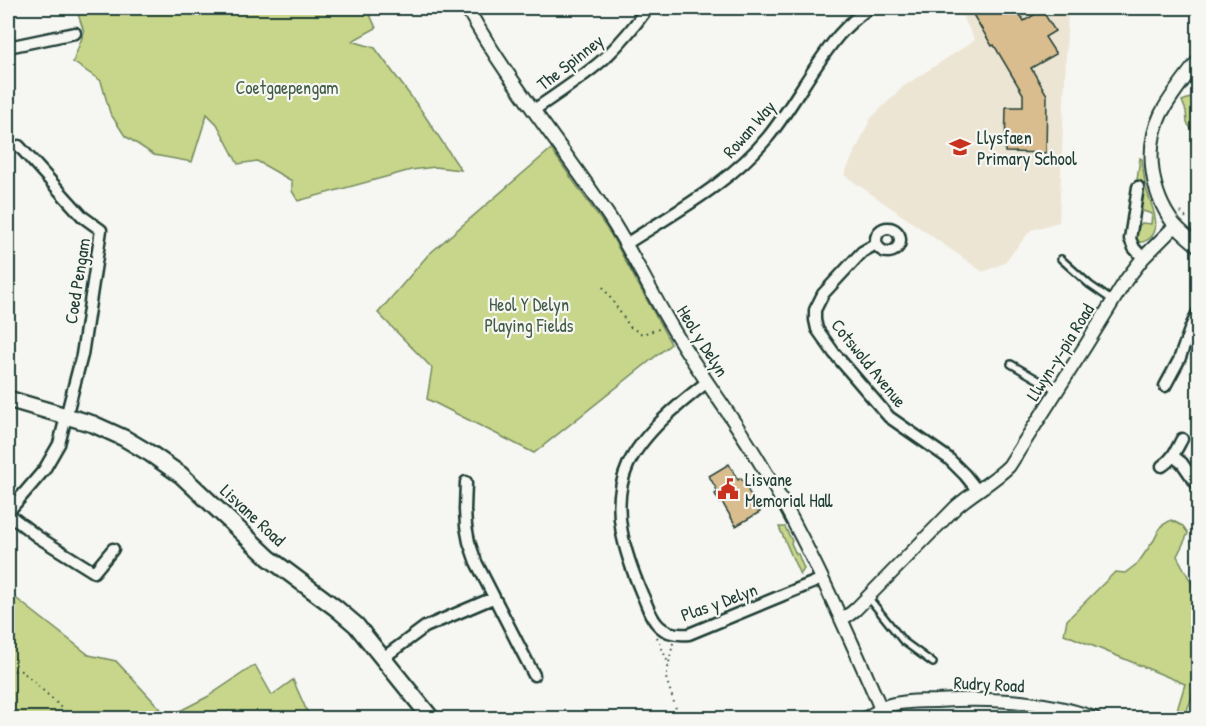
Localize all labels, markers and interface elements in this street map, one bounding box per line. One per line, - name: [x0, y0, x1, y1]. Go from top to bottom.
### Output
- street label: The Spinney: [531, 28, 609, 96]
- park label: Coetgaepengam: [235, 75, 339, 100]
- street label: Rowan Way: [717, 95, 781, 163]
- place label: Llysfaen Primary School: [977, 125, 1077, 171]
- school or university icon: Llysfaen Primary School: [948, 135, 972, 159]
- street label: Coed Pengam: [58, 236, 96, 326]
- park label: Heol Y Delyn Playing Fields: [484, 292, 574, 338]
- street label: Llwyn-y-pia Road: [1020, 299, 1100, 405]
- street label: Heol y Delyn: [671, 301, 735, 381]
- street label: Cotswold Avenue: [825, 313, 913, 413]
- place label: Lisvane Memorial Hall: [745, 467, 833, 513]
- public building icon: Lisvane Memorial Hall: [716, 477, 740, 501]
- street label: Lisvane Road: [215, 478, 291, 552]
- street label: Plas y Delyn: [677, 577, 761, 627]
- street label: Rudry Road: [953, 670, 1025, 698]

